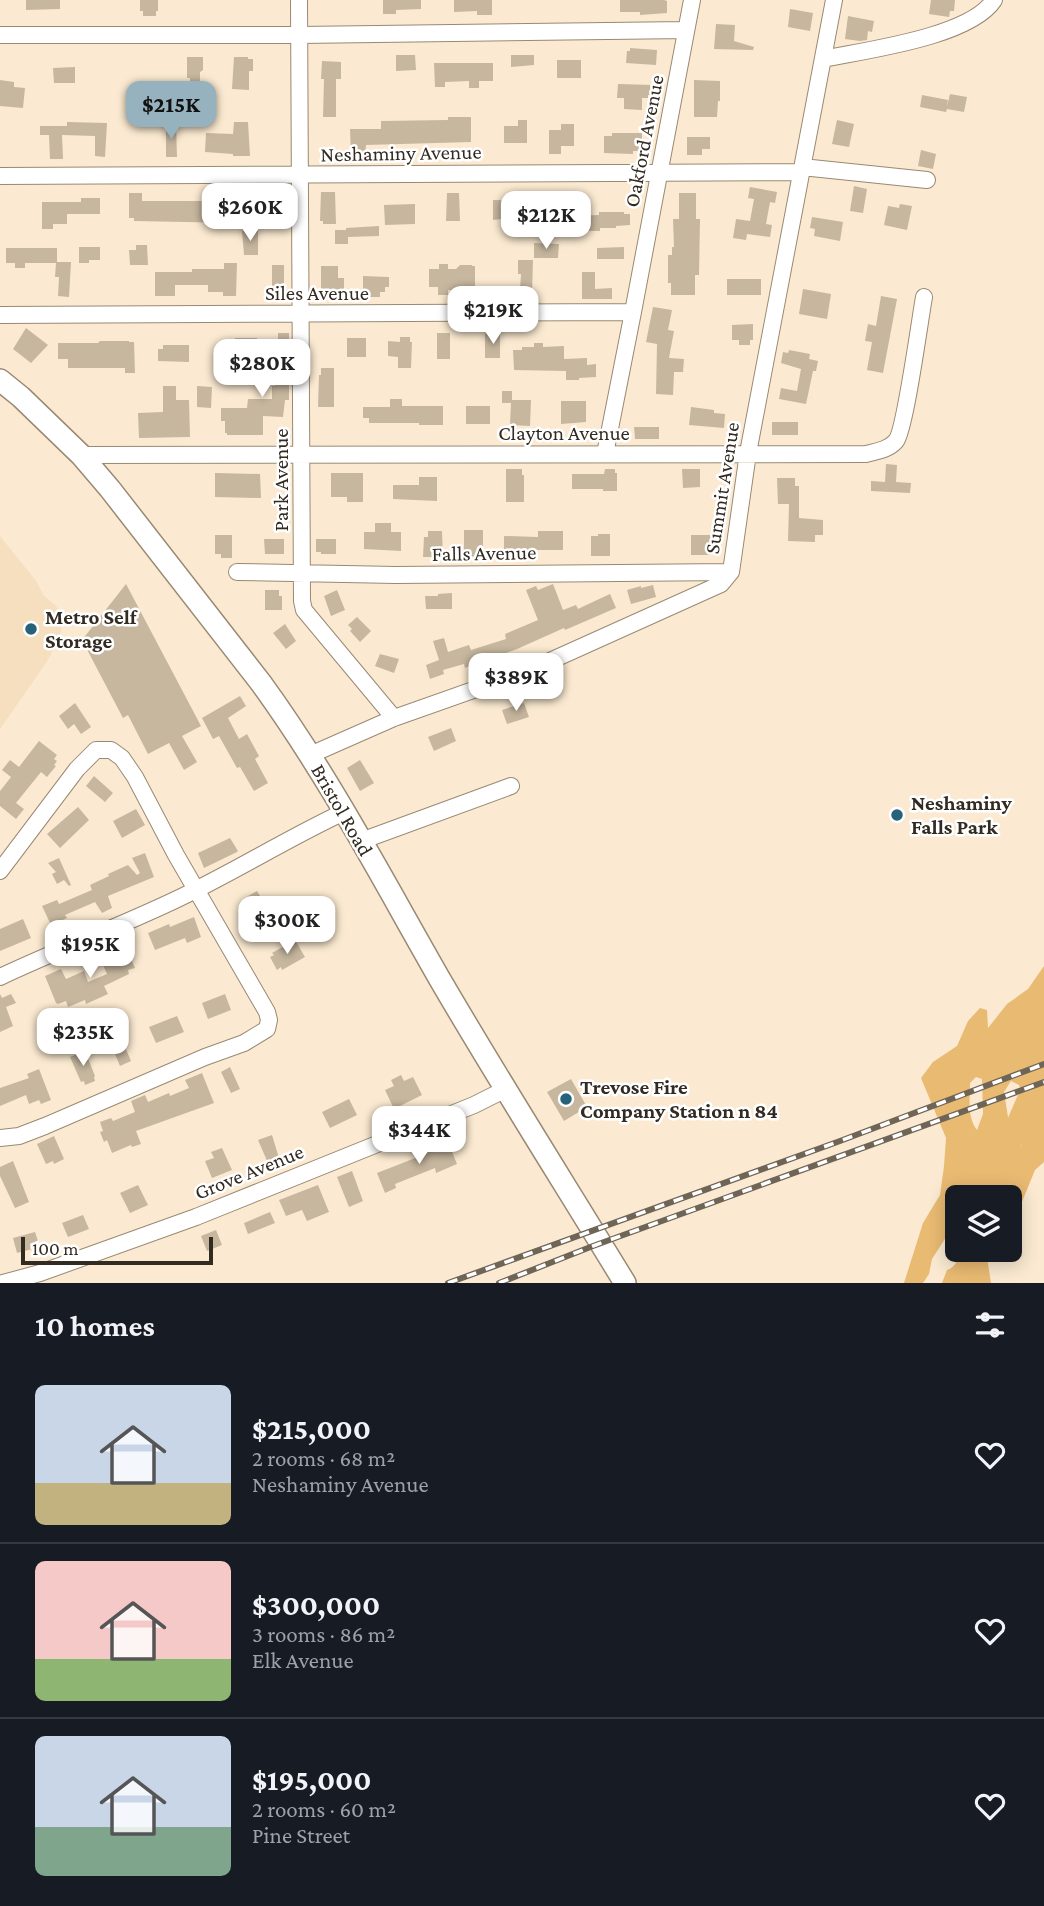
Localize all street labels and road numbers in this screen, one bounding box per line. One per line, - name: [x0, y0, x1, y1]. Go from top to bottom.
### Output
- street label: Oakford Avenue: [619, 73, 669, 209]
- street label: Neshaminy Avenue: [320, 140, 482, 166]
- street label: Siles Avenue: [265, 281, 369, 305]
- street label: Summit Avenue: [700, 420, 744, 556]
- street label: Clayton Avenue: [498, 421, 630, 445]
- street label: Park Avenue: [269, 428, 293, 532]
- street label: Falls Avenue: [431, 540, 537, 566]
- street label: Bristol Road: [306, 760, 378, 860]
- street label: Grove Avenue: [191, 1139, 307, 1205]

